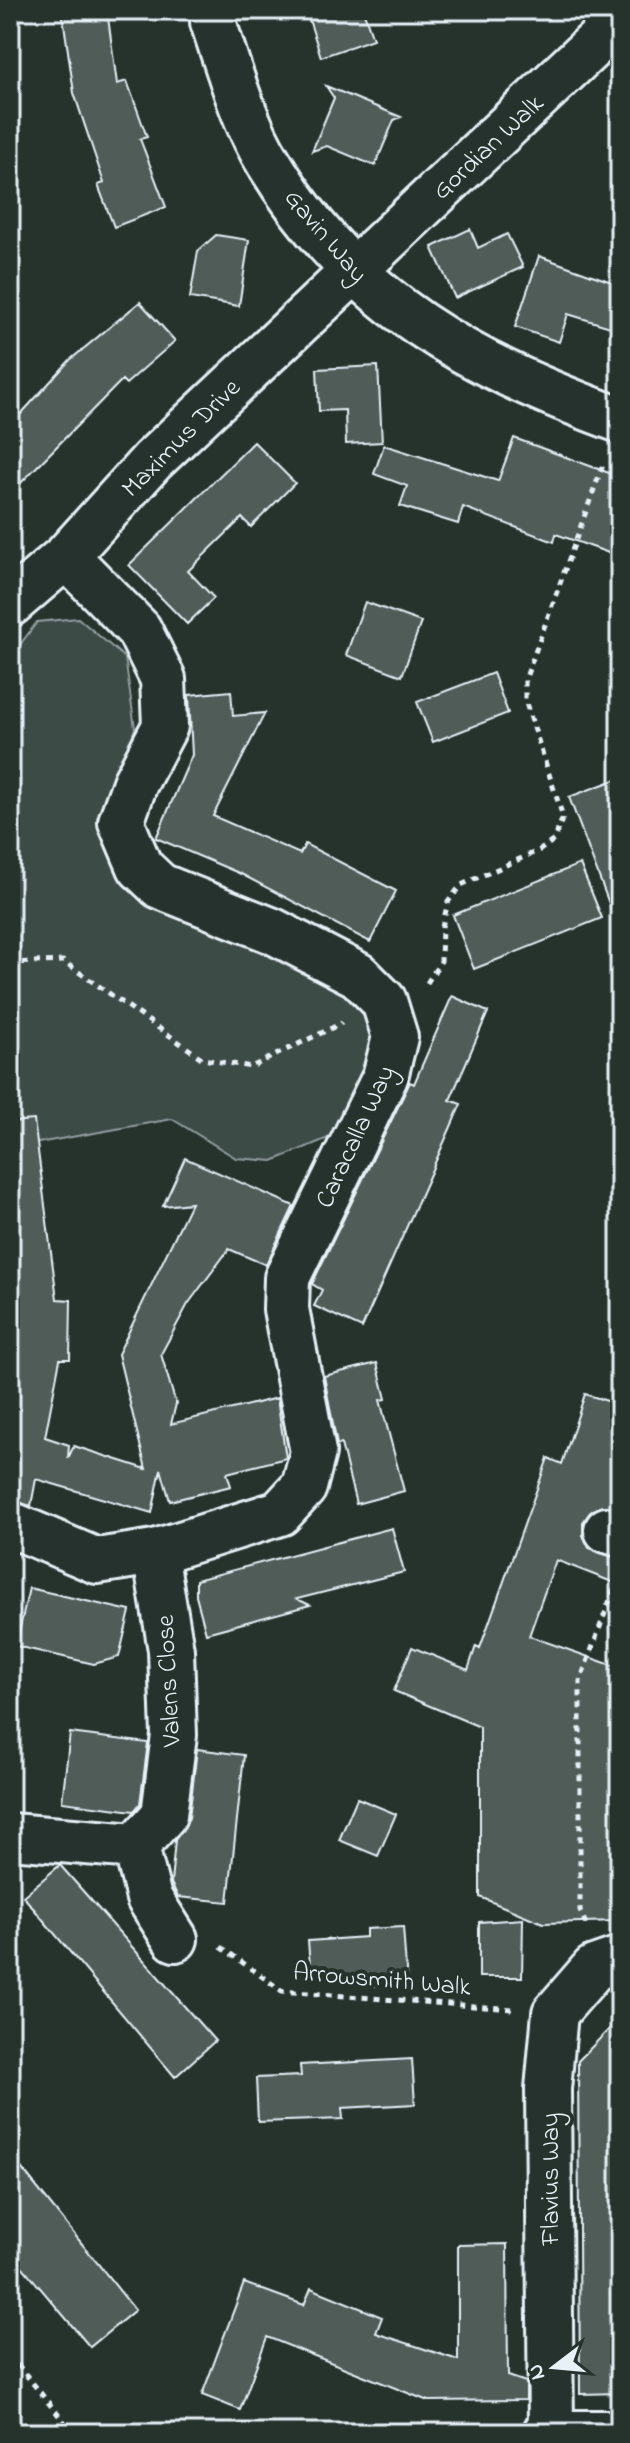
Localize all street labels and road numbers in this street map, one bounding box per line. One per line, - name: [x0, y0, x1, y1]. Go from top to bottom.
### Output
- street label: Gordian Walk: [425, 86, 554, 210]
- street label: Gavin Way: [274, 181, 376, 292]
- street label: Maximus Drive: [114, 371, 251, 507]
- street label: Caracalla Way: [307, 1059, 406, 1215]
- street label: Valens Close: [148, 1614, 192, 1749]
- street label: Arrowsmith Walk: [291, 1954, 473, 2008]
- street label: Flavius Way: [533, 2112, 571, 2247]

